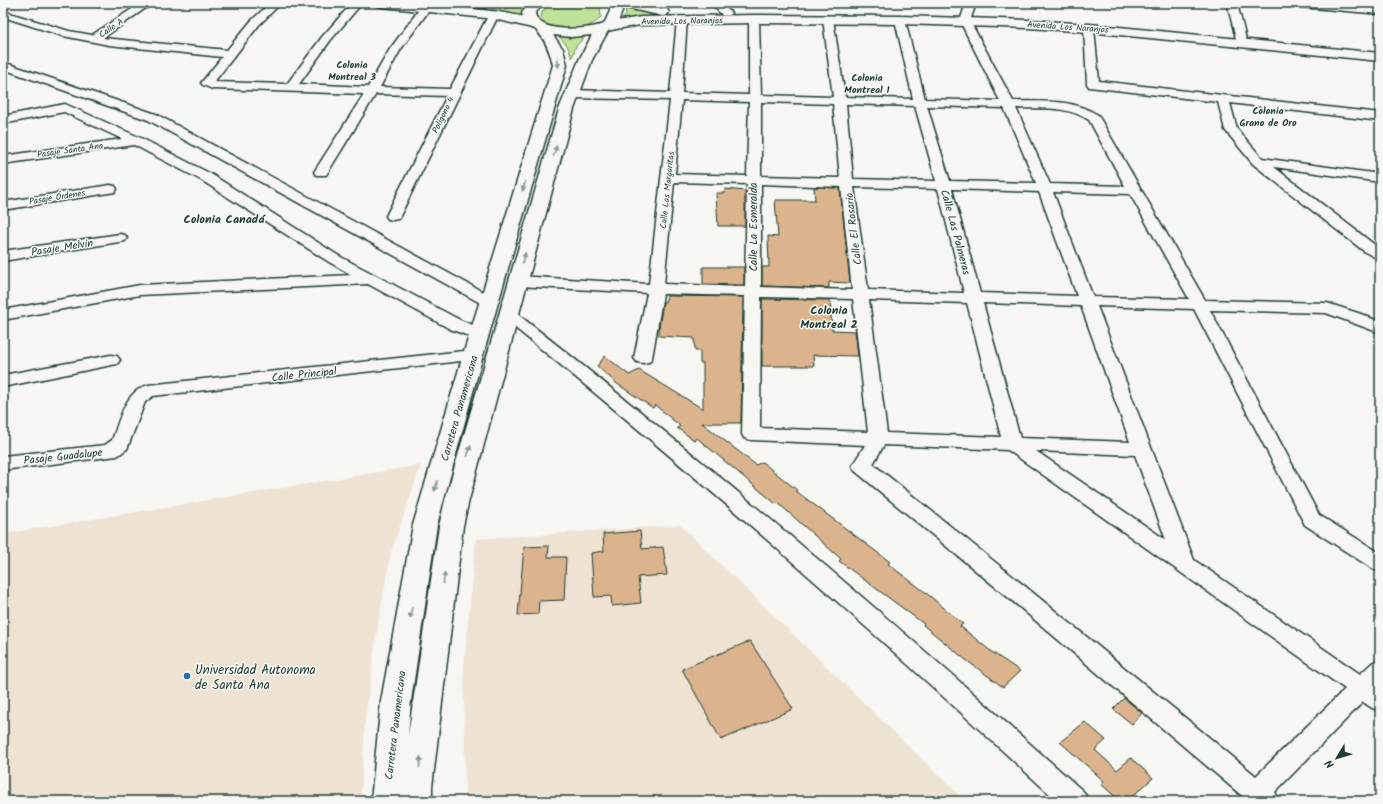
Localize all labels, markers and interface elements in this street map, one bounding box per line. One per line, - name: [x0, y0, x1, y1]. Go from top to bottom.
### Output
- street label: Avenida Los Naranjos: [641, 13, 723, 30]
- street label: Calle A: [96, 14, 127, 42]
- street label: Avenida Los Naranjos: [1027, 17, 1109, 38]
- one-way arrow: [554, 55, 561, 68]
- district label: Colonia Montreal 3: [328, 57, 376, 85]
- district label: Colonia Montreal 1: [844, 70, 890, 98]
- street label: Poligono 4: [428, 94, 459, 136]
- district label: Colonia Grano de Oro: [1239, 103, 1297, 131]
- street label: Pasaje Santa Ana: [36, 138, 104, 163]
- one-way arrow: [552, 144, 558, 156]
- street label: Calle Las Margaritas: [656, 150, 679, 229]
- one-way arrow: [521, 181, 527, 193]
- street label: Calle La Esmeralda: [745, 182, 763, 272]
- street label: Pasaje Órdenes: [28, 186, 86, 209]
- street label: Calle Las Palmeras: [935, 188, 975, 277]
- street label: Calle El Rosario: [841, 192, 867, 266]
- district label: Colonia Canadá: [183, 210, 266, 229]
- street label: Pasaje Melvin: [30, 234, 95, 262]
- one-way arrow: [521, 252, 527, 264]
- district label: Colonia Montreal 2: [800, 301, 858, 334]
- street label: Carretera Panamericana: [436, 353, 484, 463]
- street label: Calle Principal: [271, 363, 338, 387]
- street label: Pasaje Guadalupe: [23, 444, 103, 470]
- one-way arrow: [466, 444, 472, 456]
- one-way arrow: [433, 480, 439, 492]
- one-way arrow: [441, 572, 447, 584]
- one-way arrow: [408, 607, 414, 619]
- place label: Universidad Autonoma de Santa Ana: [195, 660, 316, 696]
- street label: Carretera Panamericana: [380, 670, 412, 781]
- marker: Universidad Autonoma de Santa Ana: [182, 671, 192, 681]
- north arrow: [1317, 738, 1357, 778]
- text: N: [1321, 755, 1339, 772]
- one-way arrow: [417, 756, 423, 768]

